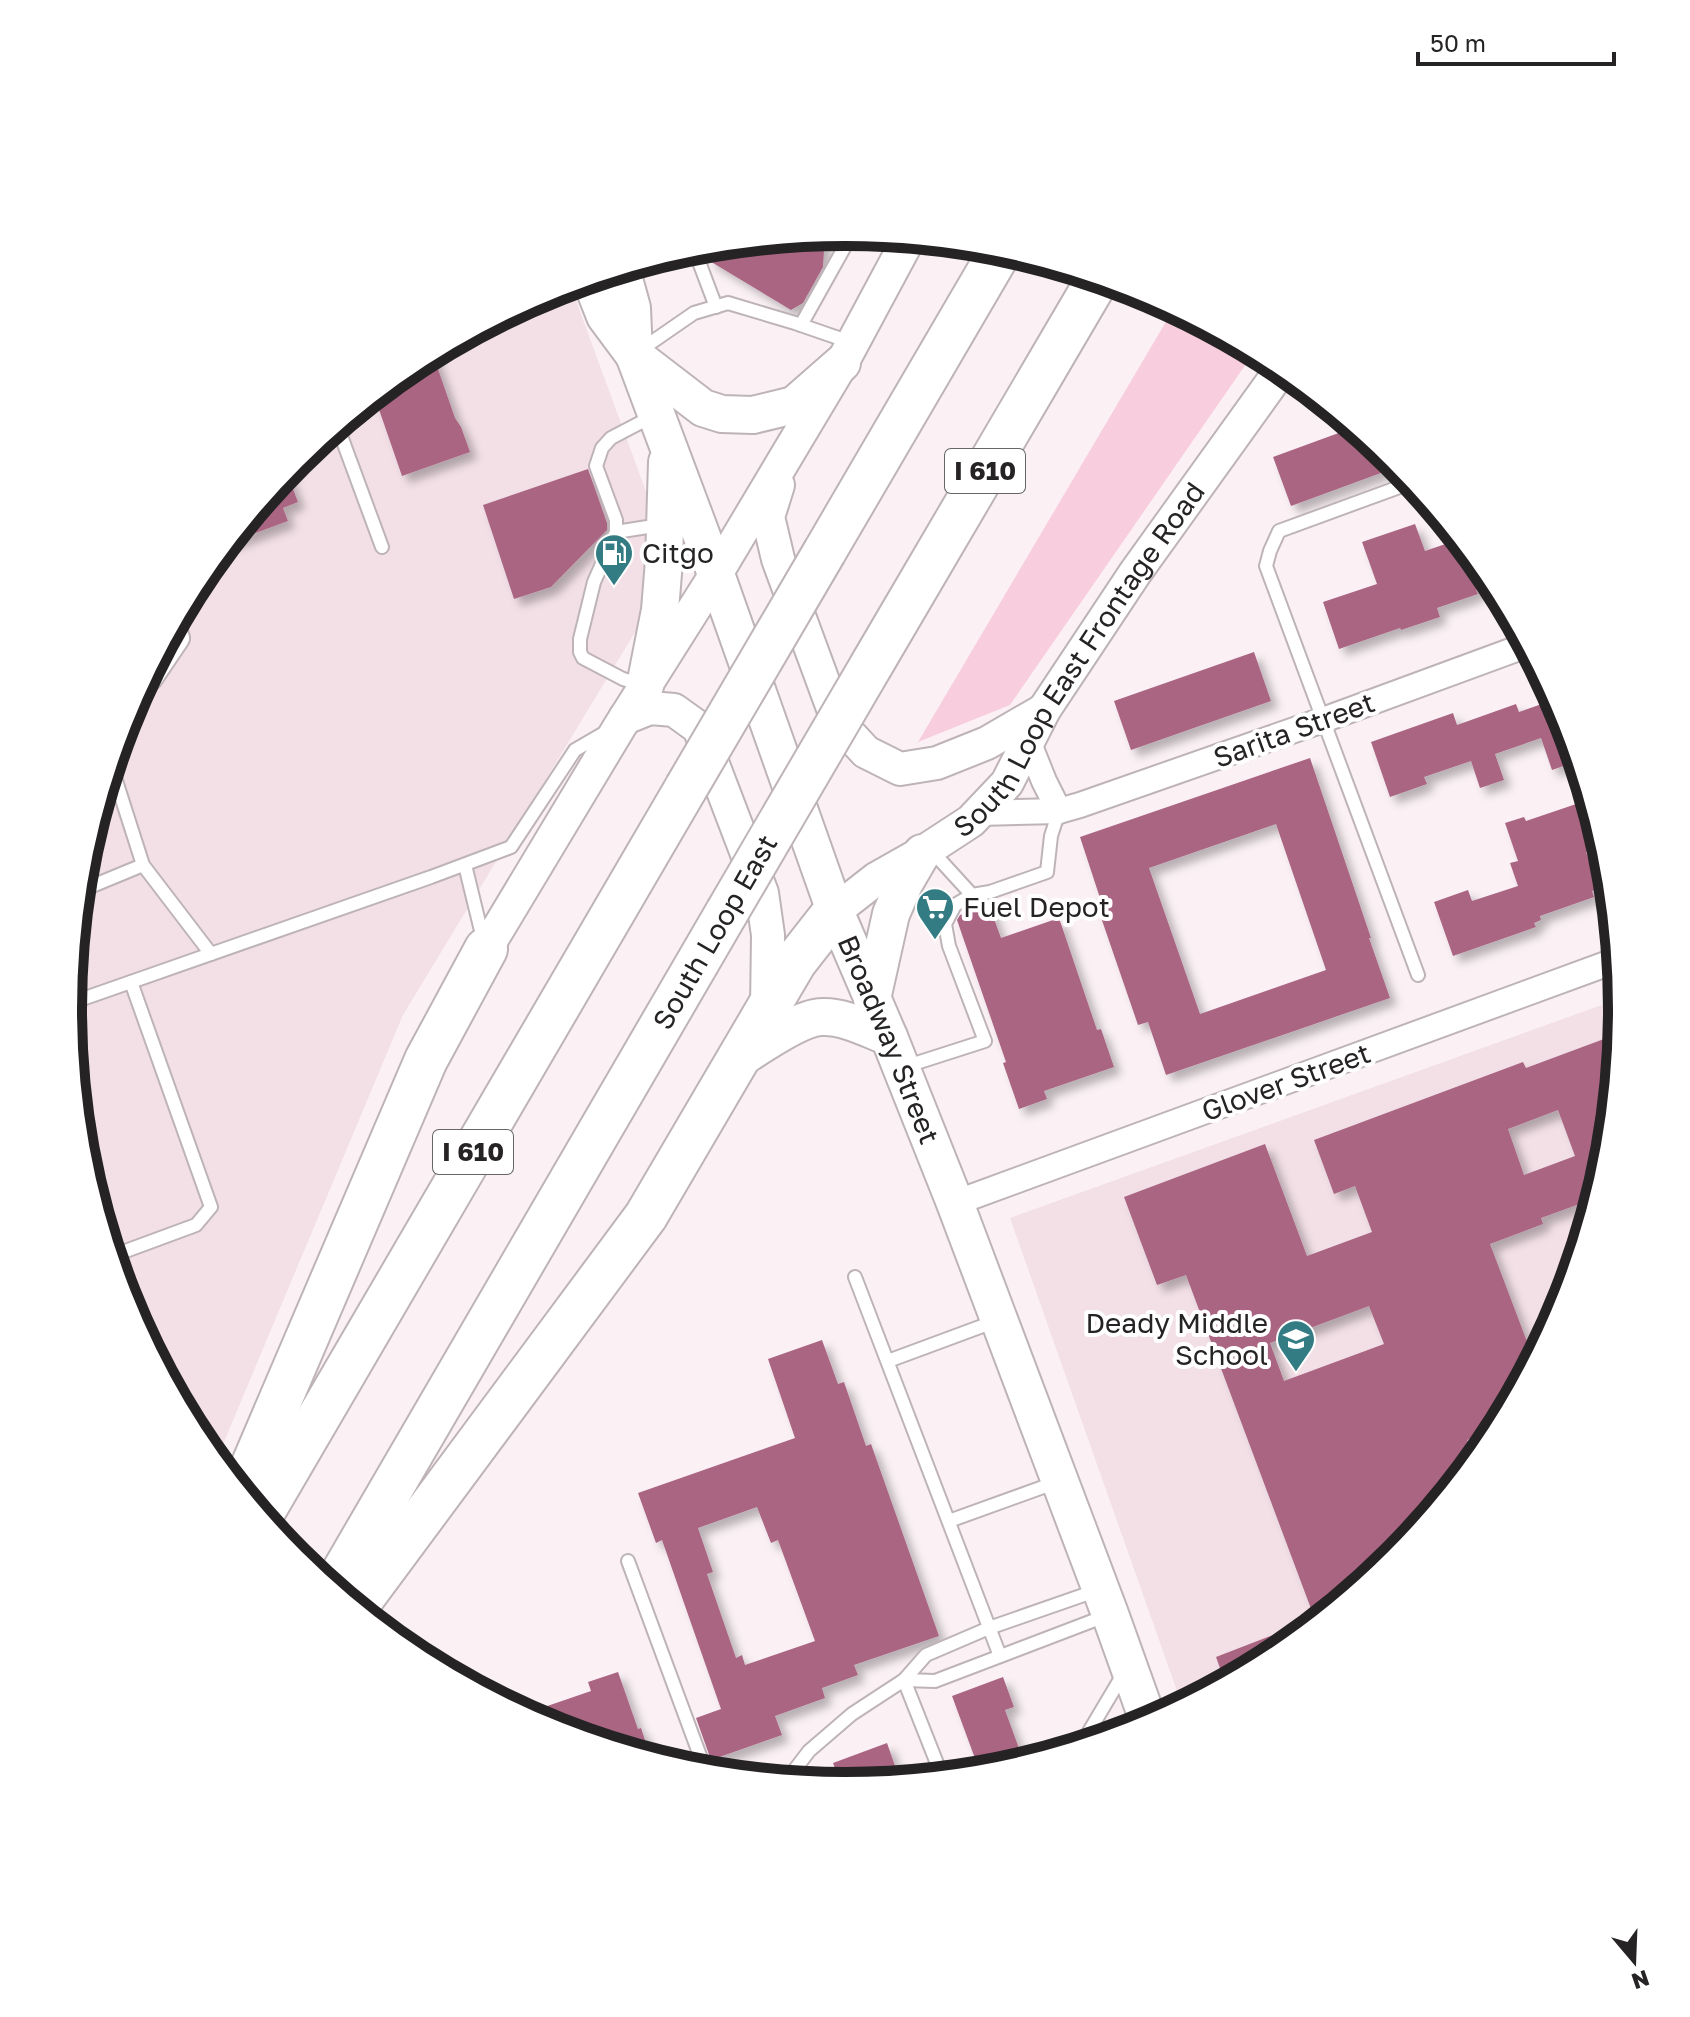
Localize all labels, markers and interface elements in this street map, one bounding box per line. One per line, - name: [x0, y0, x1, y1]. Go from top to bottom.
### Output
- scale bar: [1418, 16, 1614, 66]
- text: 50 m: [1430, 28, 1486, 57]
- road number: I 610: [945, 449, 1025, 493]
- street label: South Loop East Frontage Road: [947, 476, 1211, 844]
- fuel station icon: Citgo: [593, 532, 635, 587]
- place label: Citgo: [642, 536, 714, 569]
- street label: Sarita Street: [1209, 685, 1379, 774]
- street label: South Loop East: [645, 829, 784, 1035]
- supermarket icon: Fuel Depot: [914, 886, 956, 941]
- place label: Fuel Depot: [963, 890, 1110, 923]
- street label: Broadway Street: [831, 930, 947, 1148]
- street label: Glover Street: [1197, 1036, 1375, 1127]
- road number: I 610: [433, 1130, 513, 1174]
- place label: Deady Middle School: [1085, 1306, 1268, 1371]
- school or university icon: Deady Middle School: [1275, 1318, 1317, 1373]
- north arrow: [1594, 1921, 1674, 2001]
- text: N: [1628, 1965, 1653, 1996]

